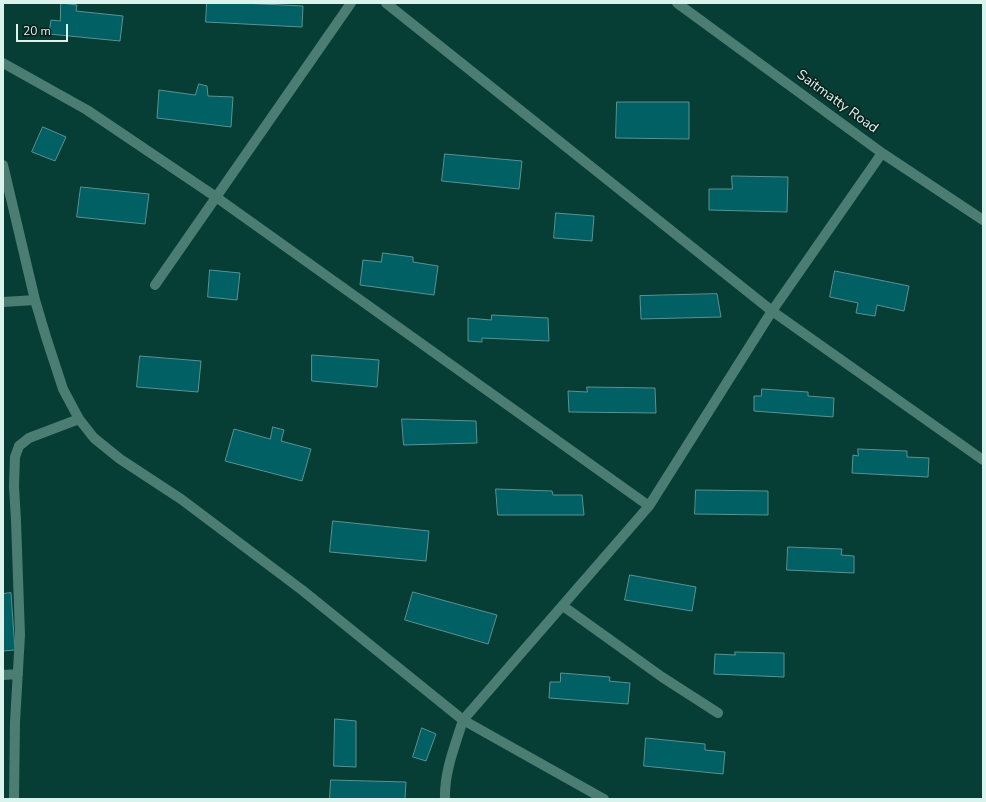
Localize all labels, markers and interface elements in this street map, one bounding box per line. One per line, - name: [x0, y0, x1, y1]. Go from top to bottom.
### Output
- scale bar: [18, 16, 70, 42]
- text: 20 m: [23, 23, 51, 39]
- street label: Saitmatty Road: [793, 67, 881, 137]

